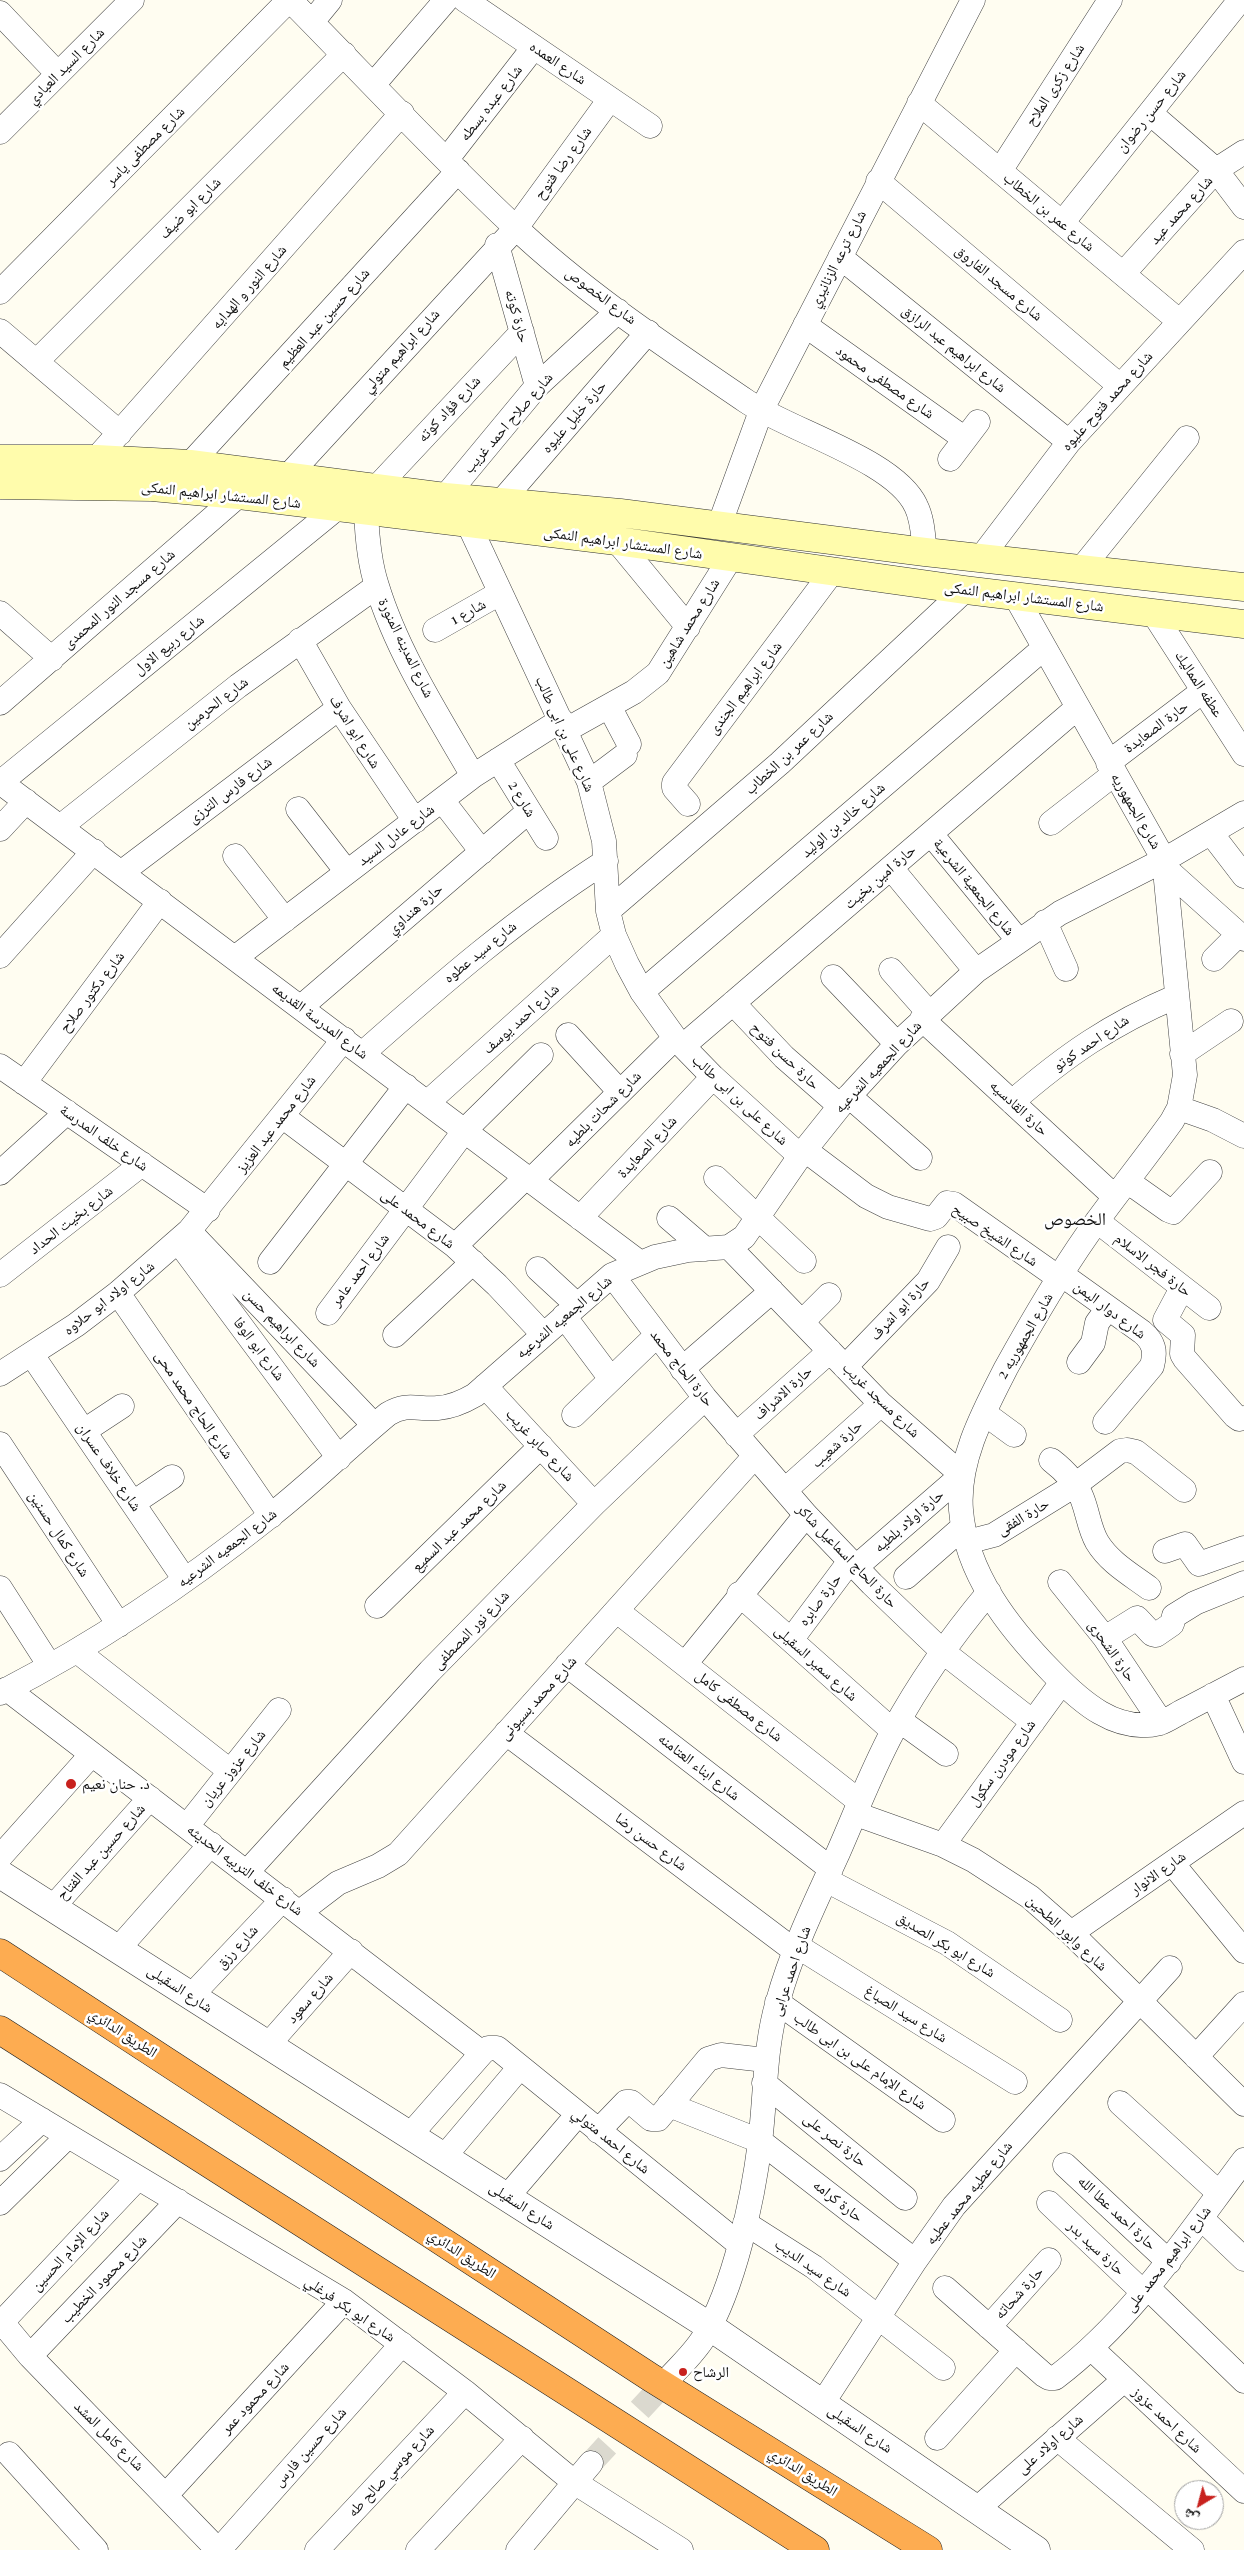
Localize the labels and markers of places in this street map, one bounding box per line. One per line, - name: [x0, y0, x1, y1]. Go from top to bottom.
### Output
- place label: د. حنان نعيم: [82, 1775, 150, 1793]
- marker: د. حنان نعيم: [64, 1777, 78, 1791]
- place label: الرشاح: [693, 2363, 729, 2381]
- marker: الرشاح: [677, 2366, 689, 2378]

